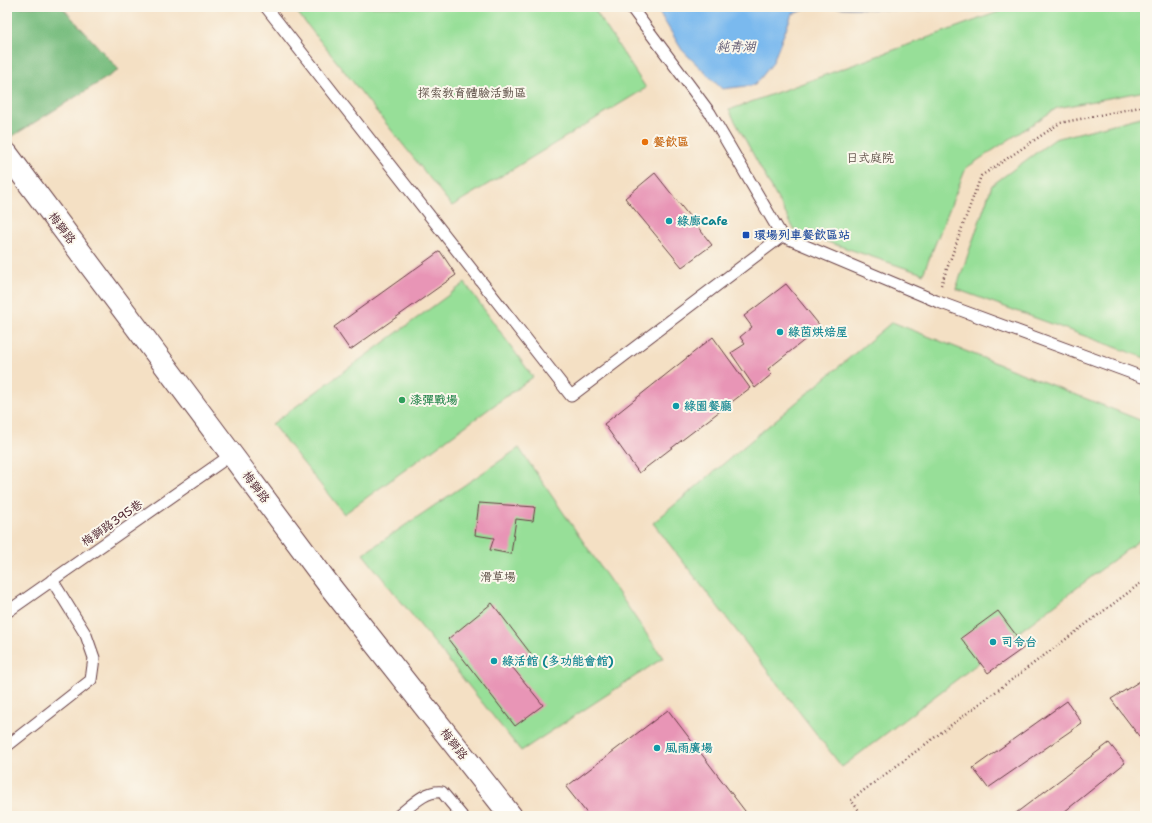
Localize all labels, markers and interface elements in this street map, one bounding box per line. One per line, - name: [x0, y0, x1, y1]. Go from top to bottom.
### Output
- water label: 純青湖: [716, 38, 757, 55]
- park label: 探索教育體驗活動區: [418, 85, 526, 101]
- place label: 餐飲區: [653, 134, 689, 150]
- marker: 餐飲區: [640, 137, 650, 147]
- park label: 日式庭院: [846, 150, 894, 166]
- street label: 梅獅路: [45, 209, 79, 247]
- place label: 綠廊Cafe: [677, 213, 728, 229]
- marker: 綠廊Cafe: [664, 216, 674, 226]
- place label: 環場列車餐飲區站: [754, 227, 850, 243]
- marker: 環場列車餐飲區站: [741, 230, 751, 240]
- place label: 綠茵烘焙屋: [788, 324, 848, 340]
- marker: 綠茵烘焙屋: [775, 327, 785, 337]
- place label: 漆彈戰場: [410, 392, 458, 408]
- marker: 漆彈戰場: [397, 395, 407, 405]
- place label: 綠園餐廳: [684, 398, 732, 414]
- marker: 綠園餐廳: [671, 401, 681, 411]
- street label: 梅獅路: [239, 468, 273, 506]
- street label: 梅獅路395巷: [78, 496, 146, 550]
- park label: 滑草場: [480, 569, 516, 585]
- place label: 司令台: [1001, 634, 1037, 650]
- marker: 司令台: [988, 637, 998, 647]
- place label: 綠活館 (多功能會館): [502, 653, 614, 669]
- marker: 綠活館 (多功能會館): [489, 656, 499, 666]
- street label: 梅獅路: [437, 725, 471, 763]
- place label: 風雨廣場: [665, 740, 713, 756]
- marker: 風雨廣場: [652, 743, 662, 753]

